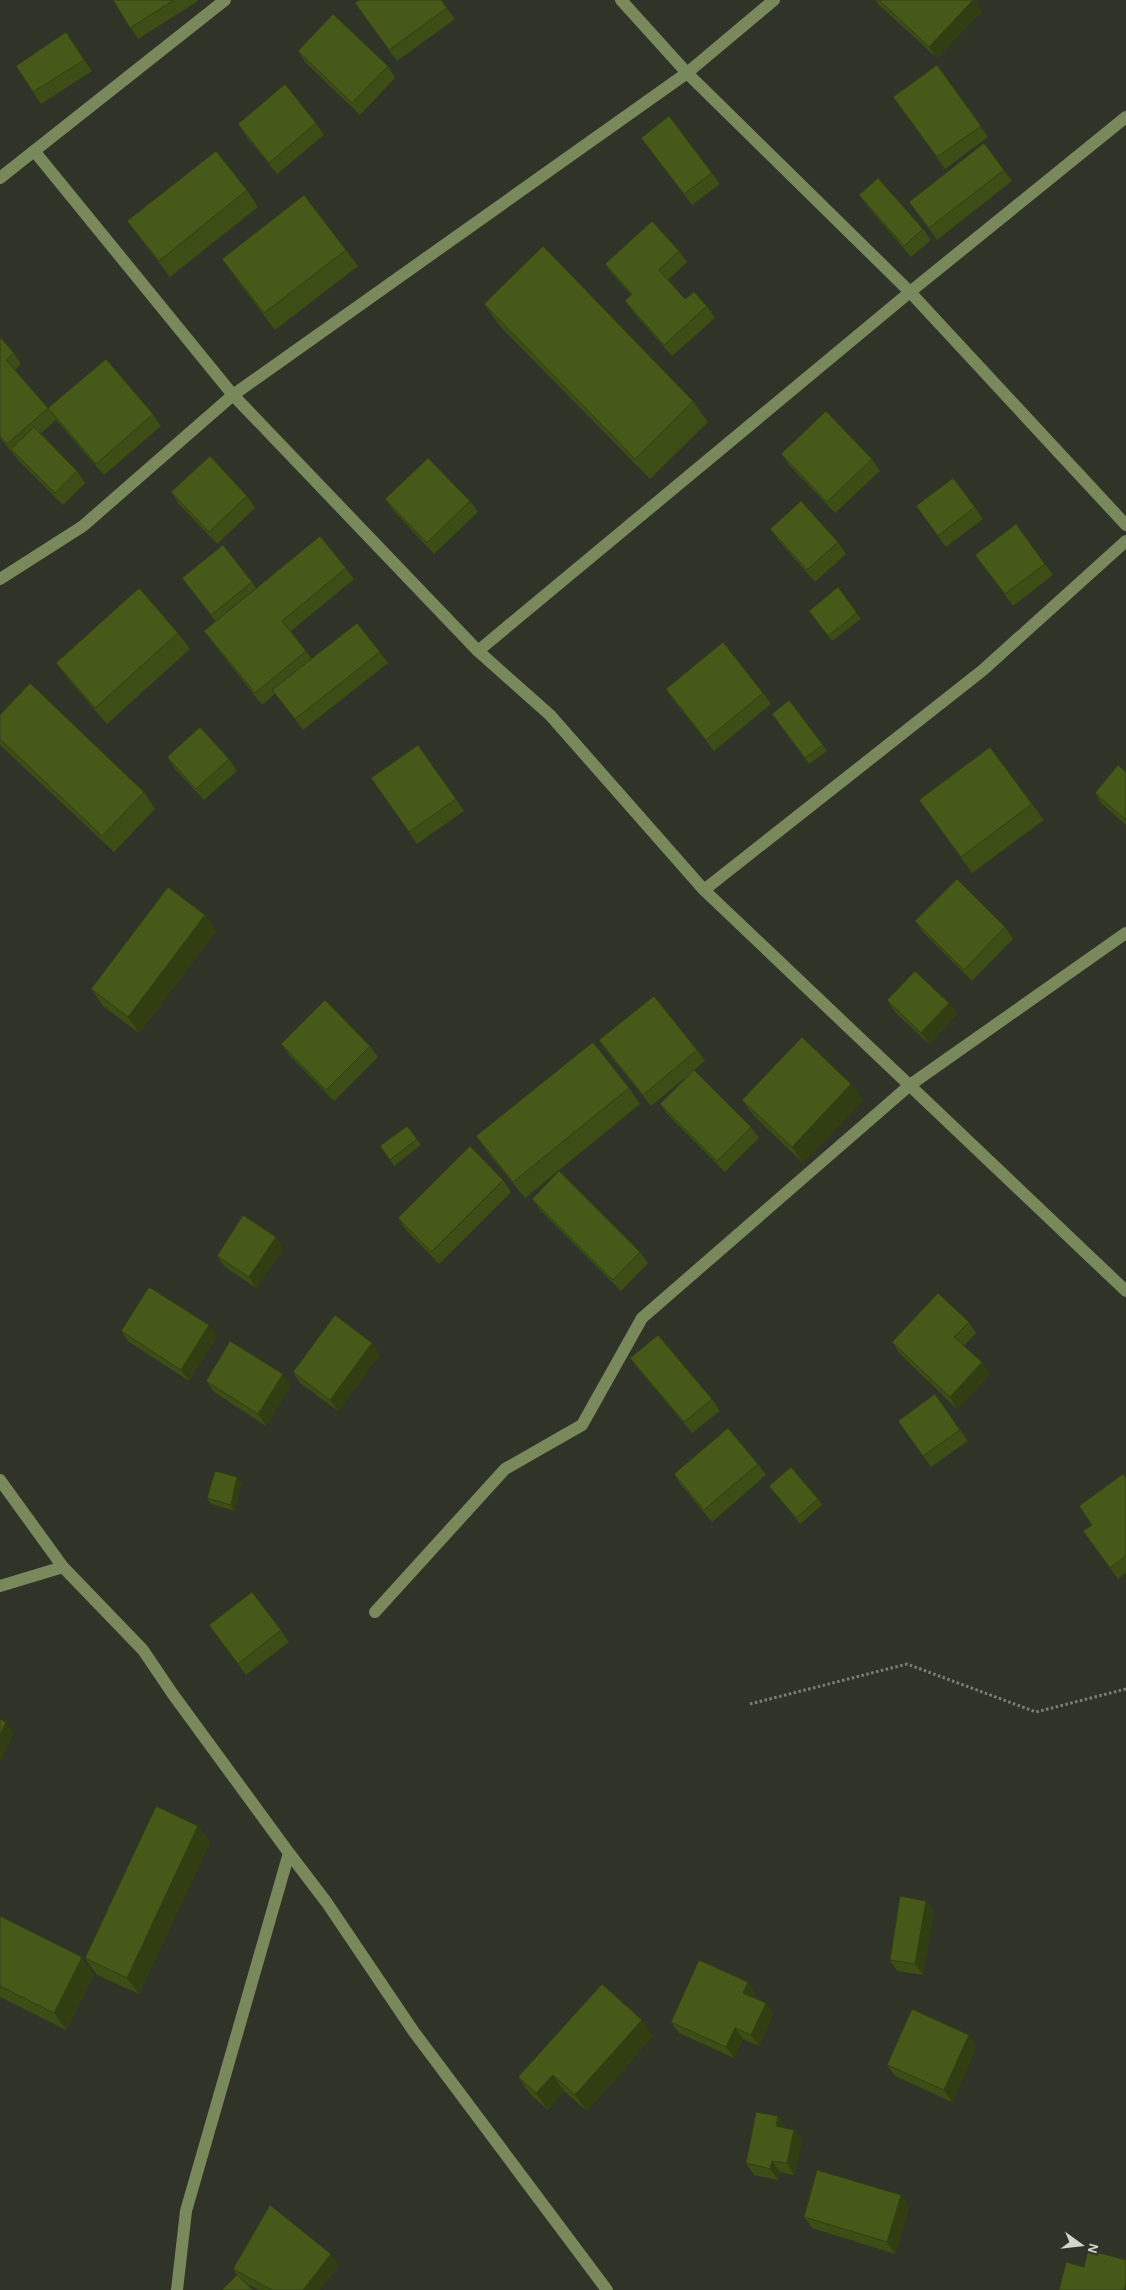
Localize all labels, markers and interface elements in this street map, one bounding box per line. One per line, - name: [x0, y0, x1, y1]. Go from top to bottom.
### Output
- north arrow: [1056, 2220, 1106, 2270]
- text: N: [1085, 2242, 1101, 2255]

